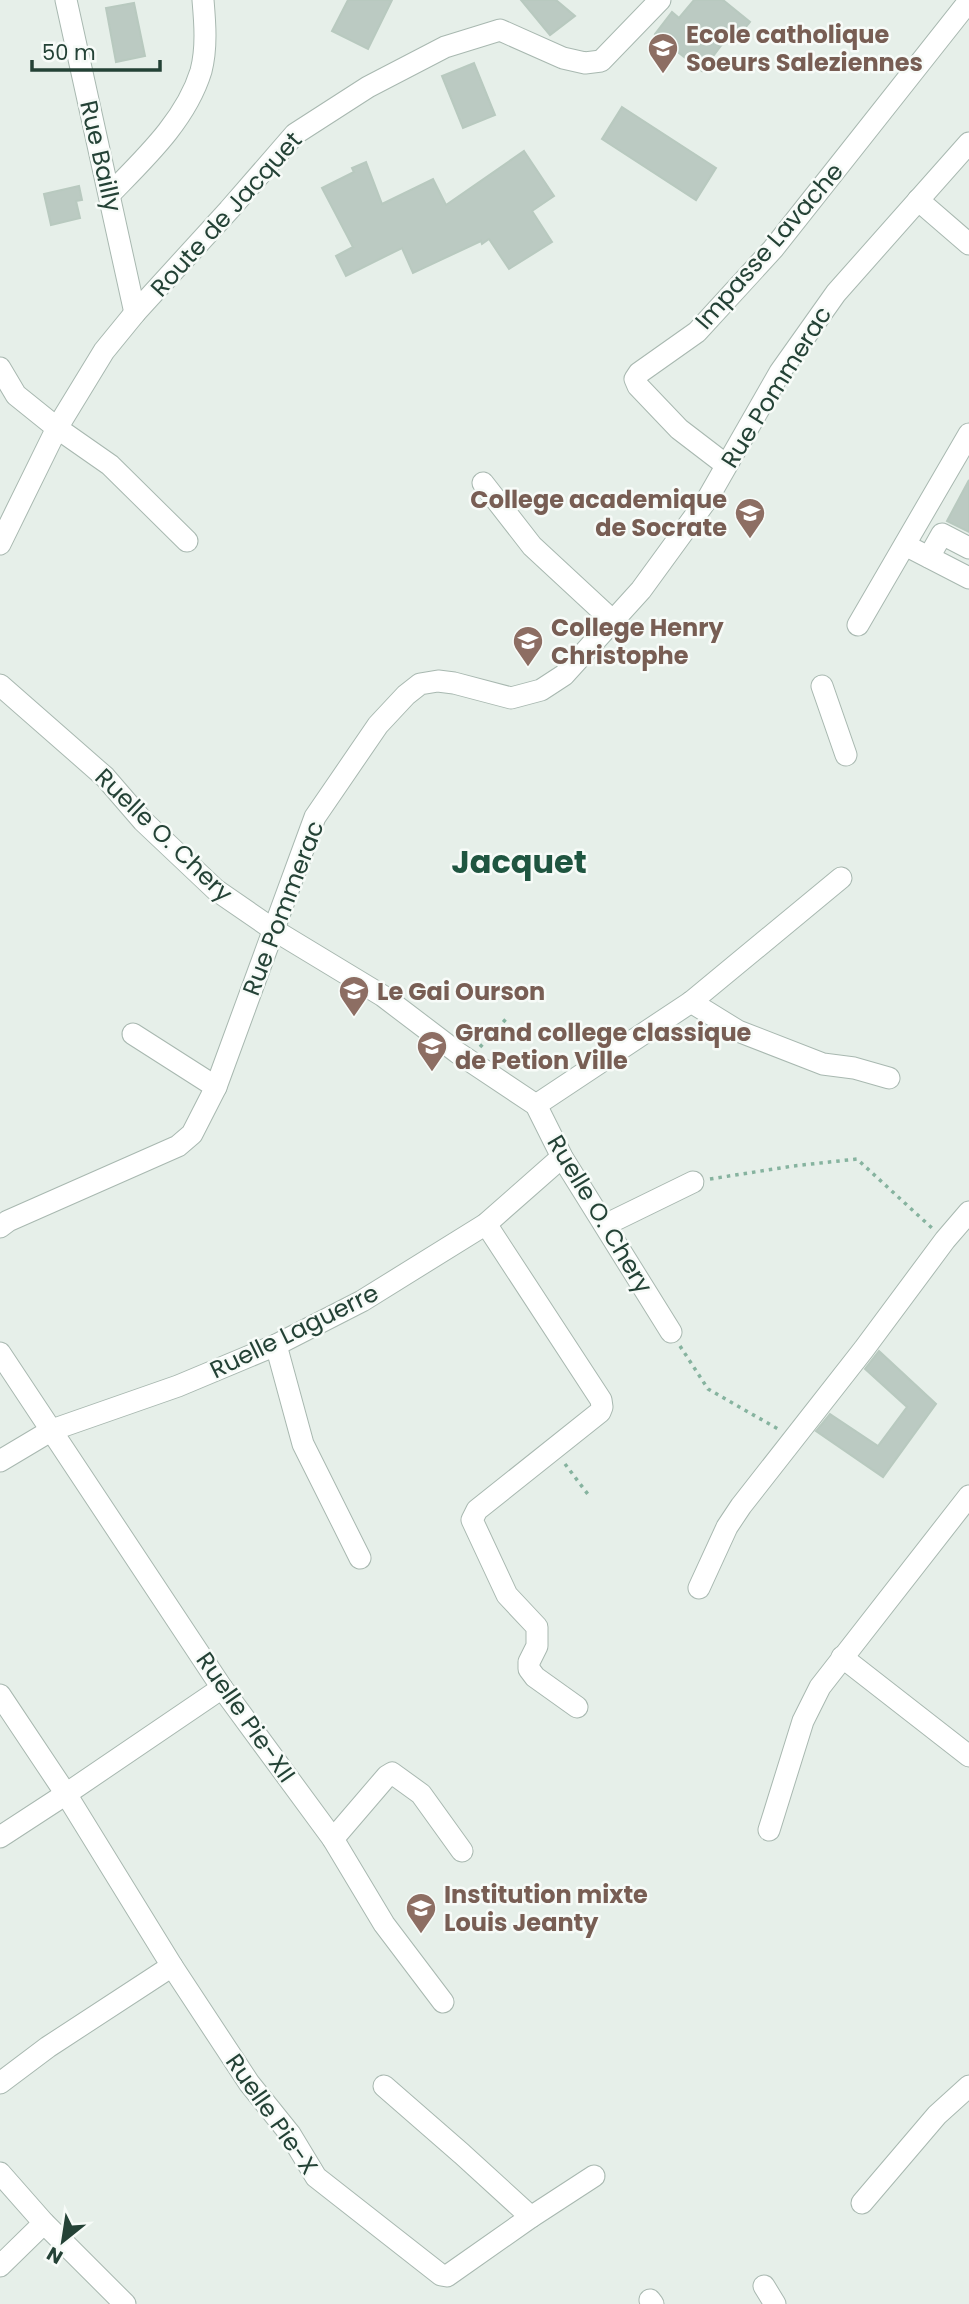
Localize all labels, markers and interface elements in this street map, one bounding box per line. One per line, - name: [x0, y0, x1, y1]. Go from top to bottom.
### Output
- place label: Ecole catholique Soeurs Saleziennes: [686, 18, 923, 79]
- scale bar: [32, 28, 159, 72]
- school or university icon: Ecole catholique Soeurs Saleziennes: [646, 31, 680, 75]
- text: 50 m: [42, 38, 96, 67]
- street label: Rue Bailly: [72, 97, 130, 215]
- street label: Route de Jacquet: [143, 124, 309, 304]
- street label: Impasse Lavache: [687, 156, 851, 336]
- street label: Rue Pommerac: [713, 300, 839, 474]
- place label: College academique de Socrate: [470, 483, 727, 544]
- school or university icon: College academique de Socrate: [733, 496, 767, 540]
- place label: College Henry Christophe: [551, 611, 724, 672]
- school or university icon: College Henry Christophe: [511, 624, 545, 668]
- street label: Ruelle O. Chery: [88, 761, 240, 910]
- street label: Rue Pommerac: [235, 816, 331, 1000]
- district label: Jacquet: [451, 839, 587, 884]
- school or university icon: Le Gai Ourson: [337, 974, 371, 1018]
- place label: Le Gai Ourson: [377, 975, 545, 1008]
- place label: Grand college classique de Petion Ville: [455, 1016, 752, 1077]
- school or university icon: Grand college classique de Petion Ville: [415, 1029, 449, 1073]
- street label: Ruelle O. Chery: [540, 1129, 661, 1300]
- street label: Ruelle Laguerre: [204, 1276, 384, 1386]
- street label: Ruelle Pie-XII: [189, 1645, 303, 1789]
- place label: Institution mixte Louis Jeanty: [444, 1878, 648, 1939]
- school or university icon: Institution mixte Louis Jeanty: [404, 1891, 438, 1935]
- street label: Ruelle Pie-X: [218, 2047, 326, 2181]
- north arrow: [28, 2206, 98, 2276]
- text: N: [42, 2240, 68, 2271]

